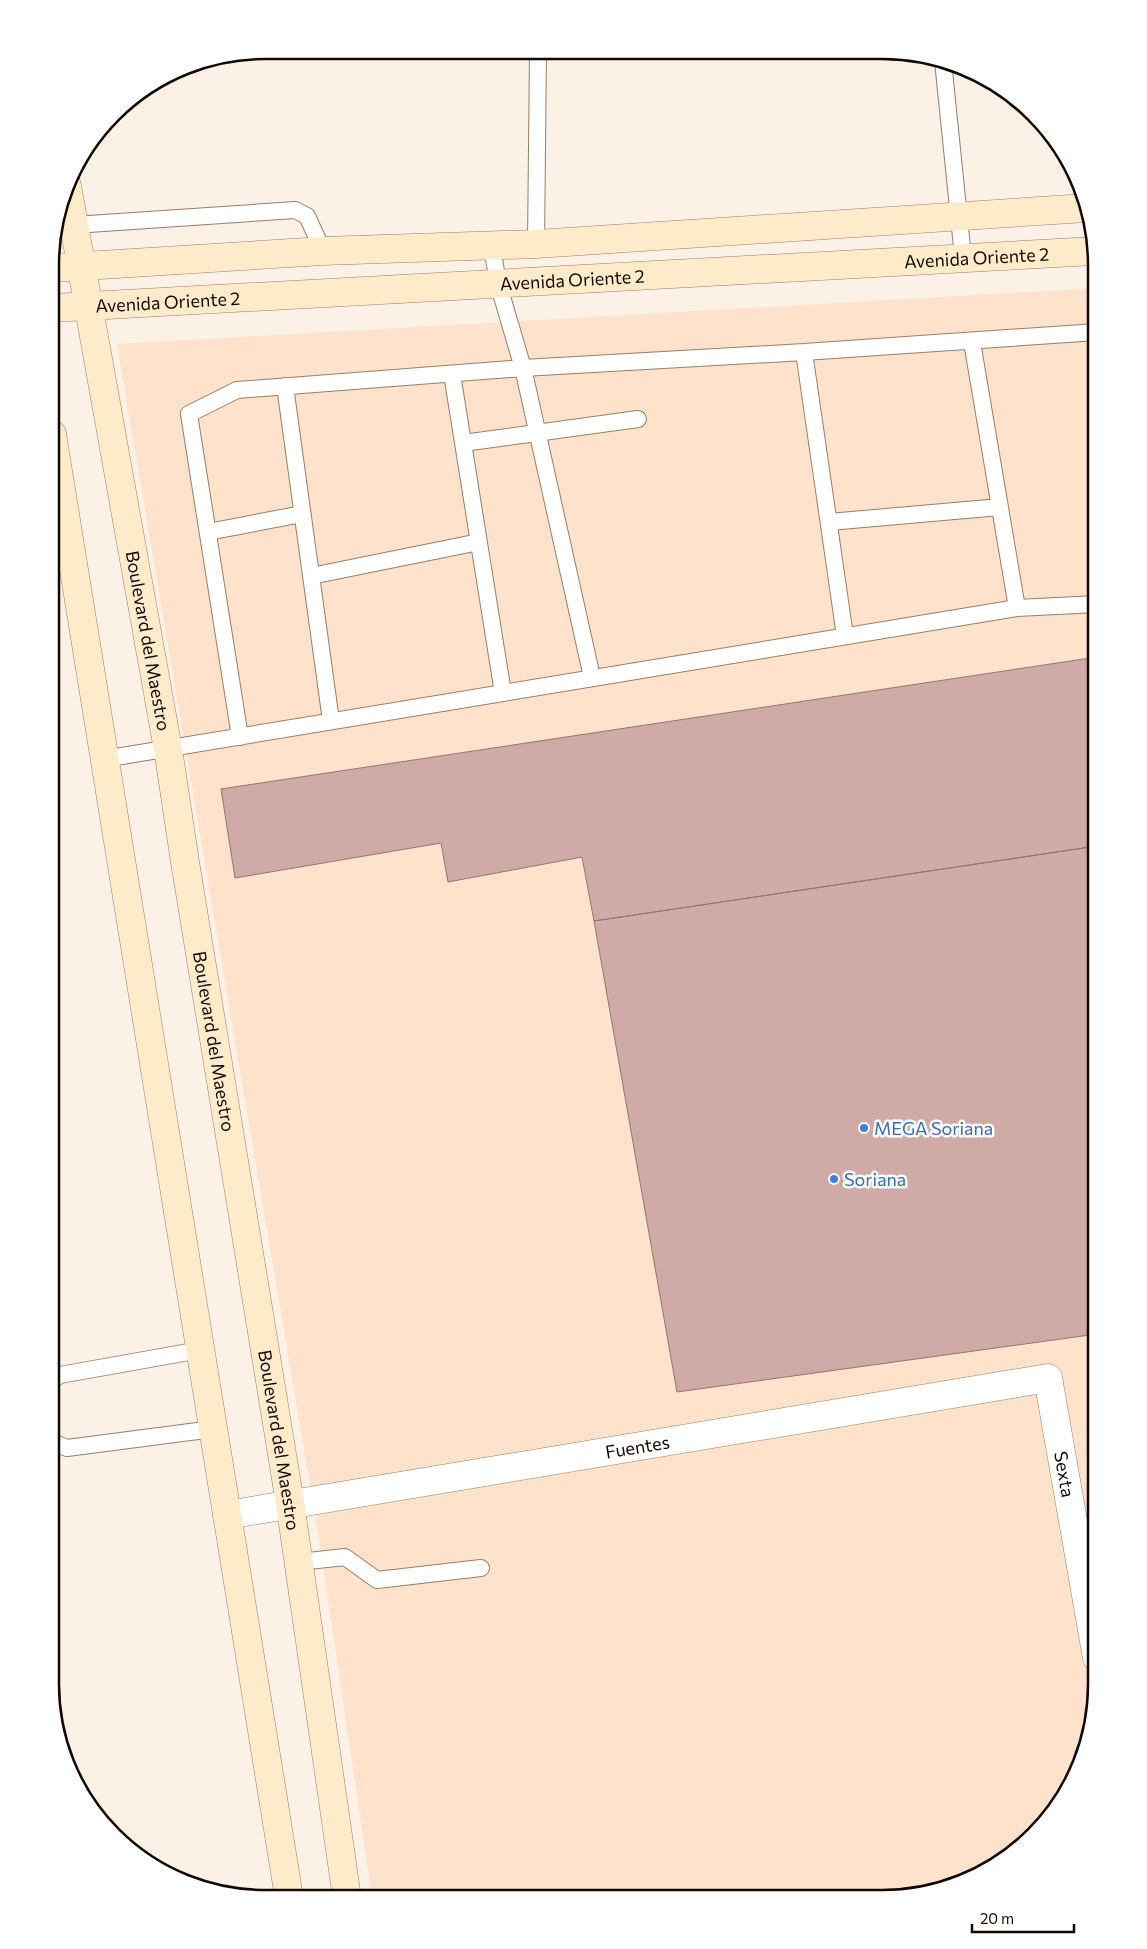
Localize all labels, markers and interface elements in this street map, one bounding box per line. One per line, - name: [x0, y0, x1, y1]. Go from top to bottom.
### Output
- street label: Avenida Oriente 2: [904, 242, 1050, 272]
- street label: Avenida Oriente 2: [499, 265, 645, 294]
- street label: Avenida Oriente 2: [95, 287, 241, 317]
- street label: Boulevard del Maestro: [122, 549, 176, 733]
- street label: Boulevard del Maestro: [189, 949, 240, 1133]
- place label: MEGA Soriana: [874, 1117, 993, 1139]
- marker: MEGA Soriana: [858, 1122, 870, 1134]
- place label: Soriana: [844, 1168, 906, 1190]
- marker: Soriana: [828, 1173, 840, 1185]
- street label: Boulevard del Maestro: [254, 1348, 305, 1532]
- street label: Fuentes: [604, 1430, 671, 1463]
- street label: Sexta: [1050, 1449, 1080, 1499]
- scale bar: [972, 1902, 1074, 1934]
- text: 20 m: [980, 1909, 1014, 1927]

